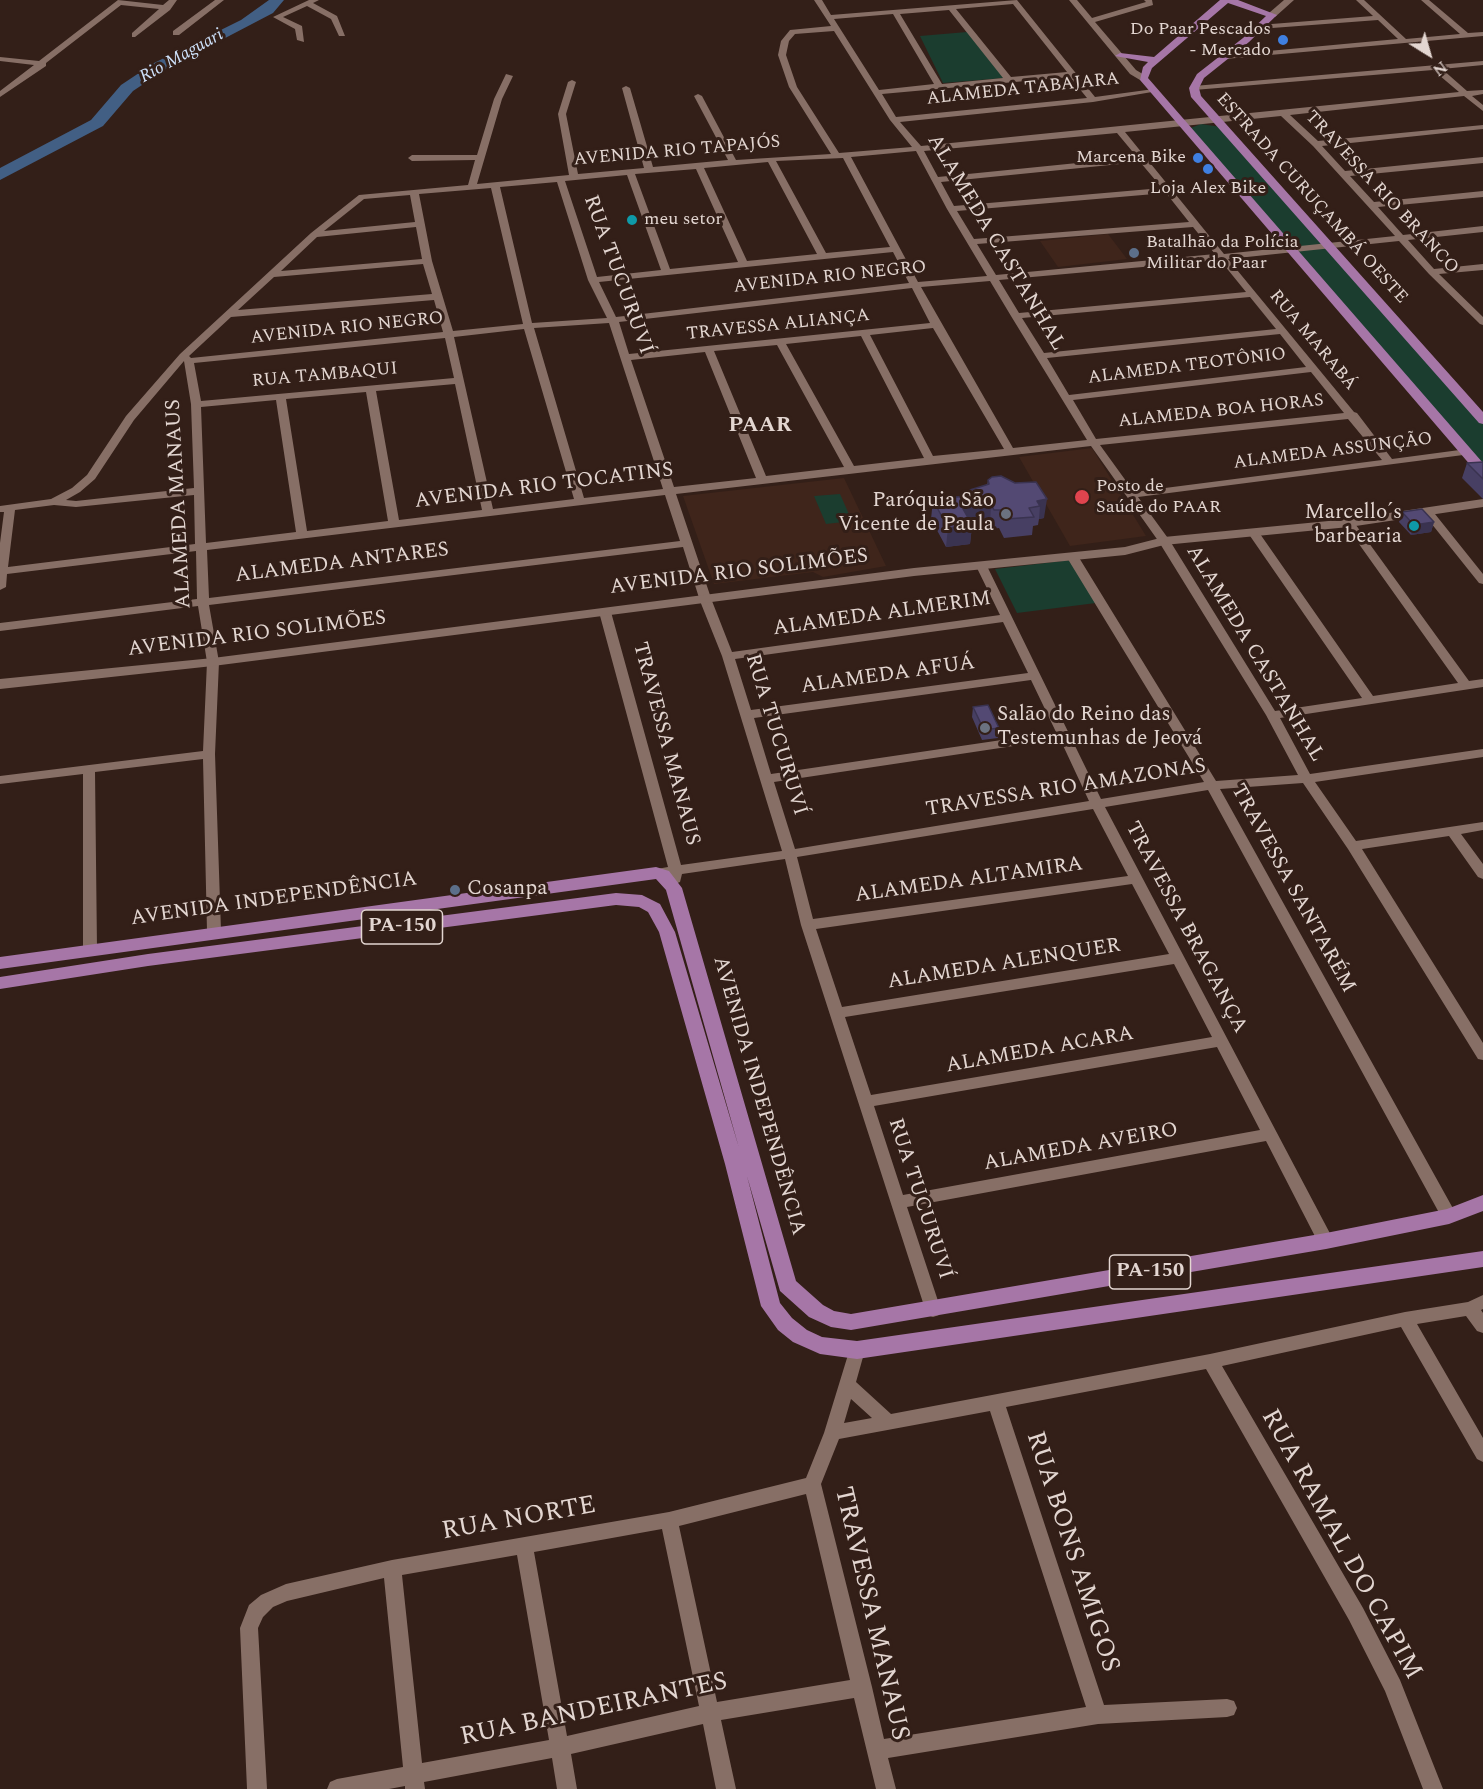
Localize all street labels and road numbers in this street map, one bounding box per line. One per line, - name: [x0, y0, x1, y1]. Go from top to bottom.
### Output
- street label: ALAMEDA TABAJARA: [926, 69, 1120, 111]
- street label: ESTRADA CURUÇAMBÁ OESTE: [1211, 89, 1411, 309]
- street label: TRAVESSA RIO BRANCO: [1300, 107, 1462, 279]
- street label: ALAMEDA CASTANHAL: [920, 130, 1070, 356]
- street label: AVENIDA RIO TAPAJÓS: [573, 132, 781, 172]
- street label: RUA TUCURUVÍ: [577, 192, 657, 358]
- street label: AVENIDA RIO NEGRO: [732, 257, 928, 299]
- street label: RUA MARABÁ: [1264, 286, 1360, 396]
- street label: TRAVESSA ALIANÇA: [685, 306, 871, 346]
- street label: AVENIDA RIO NEGRO: [249, 308, 445, 350]
- street label: ALAMEDA TEOTÔNIO: [1087, 344, 1287, 390]
- street label: RUA TAMBAQUI: [251, 359, 399, 393]
- street label: ALAMEDA BOA HORAS: [1117, 390, 1325, 434]
- street label: ALAMEDA MANAUS: [162, 399, 198, 609]
- street label: ALAMEDA ASSUNÇÃO: [1232, 429, 1434, 475]
- street label: AVENIDA RIO TOCATINS: [413, 459, 675, 515]
- street label: ALAMEDA ANTARES: [234, 538, 450, 590]
- street label: ALAMEDA CASTANHAL: [1179, 541, 1329, 767]
- street label: AVENIDA RIO SOLIMÕES: [608, 545, 870, 601]
- street label: ALAMEDA ALMERIM: [771, 587, 993, 643]
- street label: AVENIDA RIO SOLIMÕES: [126, 607, 388, 663]
- street label: TRAVESSA MANAUS: [626, 640, 704, 848]
- street label: RUA TUCURUVÍ: [738, 651, 812, 819]
- street label: ALAMEDA AFUÁ: [799, 651, 977, 701]
- street label: TRAVESSA RIO AMAZONAS: [924, 754, 1208, 824]
- street label: TRAVESSA SANTARÉM: [1224, 780, 1360, 998]
- street label: TRAVESSA BRAGANÇA: [1118, 818, 1252, 1038]
- street label: ALAMEDA ALTAMIRA: [853, 853, 1085, 909]
- street label: AVENIDA INDEPENDÊNCIA: [129, 867, 419, 933]
- road number: PA-150: [362, 910, 442, 944]
- street label: ALAMEDA ALENQUER: [886, 934, 1122, 996]
- street label: AVENIDA INDEPENDÊNCIA: [706, 954, 810, 1238]
- street label: ALAMEDA ACARA: [944, 1022, 1136, 1080]
- street label: RUA TUCURUVÍ: [881, 1115, 957, 1283]
- street label: ALAMEDA AVEIRO: [982, 1118, 1180, 1178]
- road number: PA-150: [1110, 1255, 1190, 1289]
- street label: RUA RAMAL DO CAPIM: [1253, 1404, 1427, 1686]
- street label: RUA BONS AMIGOS: [1017, 1428, 1125, 1676]
- street label: TRAVESSA MANAUS: [826, 1484, 914, 1744]
- street label: RUA NORTE: [440, 1491, 598, 1549]
- street label: RUA BANDEIRANTES: [458, 1667, 730, 1755]

